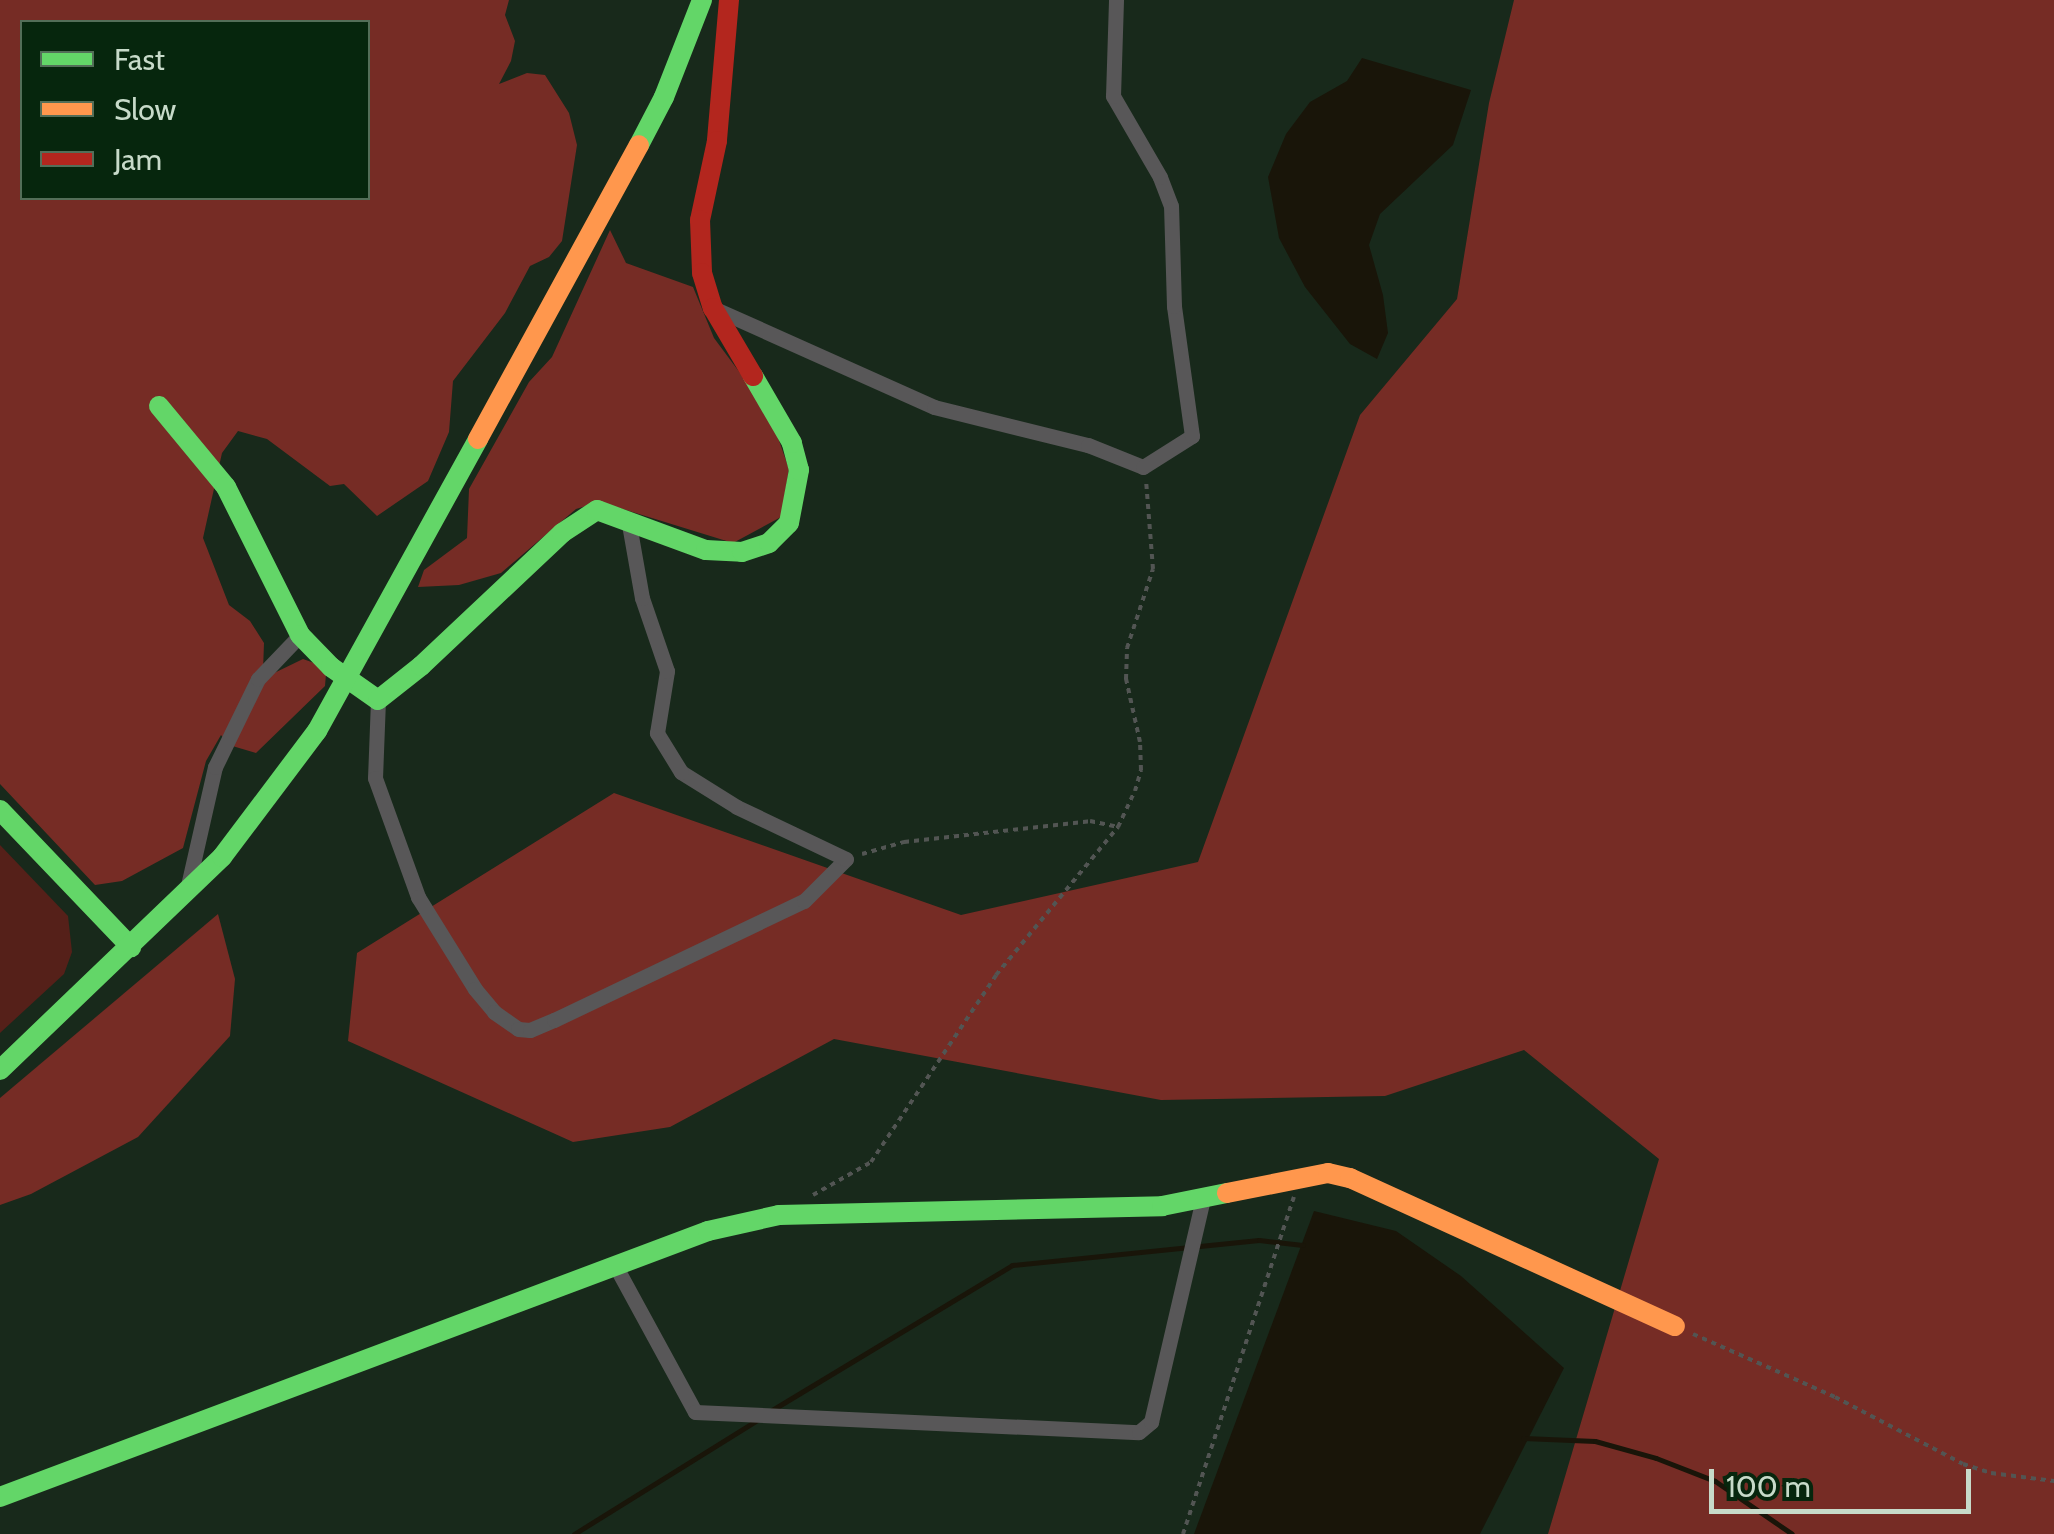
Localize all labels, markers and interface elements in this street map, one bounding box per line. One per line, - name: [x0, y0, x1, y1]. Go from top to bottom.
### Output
- legend: [20, 20, 370, 200]
- text: Fast: [114, 41, 165, 78]
- text: Slow: [114, 91, 176, 128]
- text: Jam: [114, 141, 162, 178]
- scale bar: [1714, 1449, 1976, 1511]
- text: 100 m: [1726, 1468, 1811, 1505]

